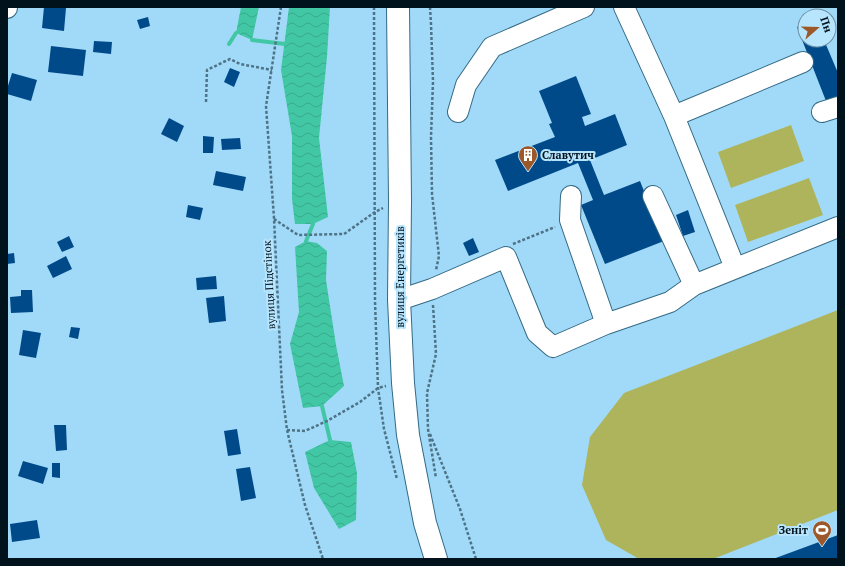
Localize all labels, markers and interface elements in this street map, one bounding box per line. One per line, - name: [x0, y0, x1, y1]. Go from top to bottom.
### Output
- north arrow: [797, 8, 837, 48]
- text: Пн: [817, 15, 836, 34]
- building icon: Славутич: [517, 144, 539, 172]
- place label: Славутич: [542, 148, 594, 162]
- street label: вулиця Енергетиків: [393, 226, 407, 328]
- street label: вулиця Підстінок: [260, 240, 278, 330]
- sports icon: Зеніт: [811, 519, 833, 547]
- place label: Зеніт: [779, 523, 808, 537]

